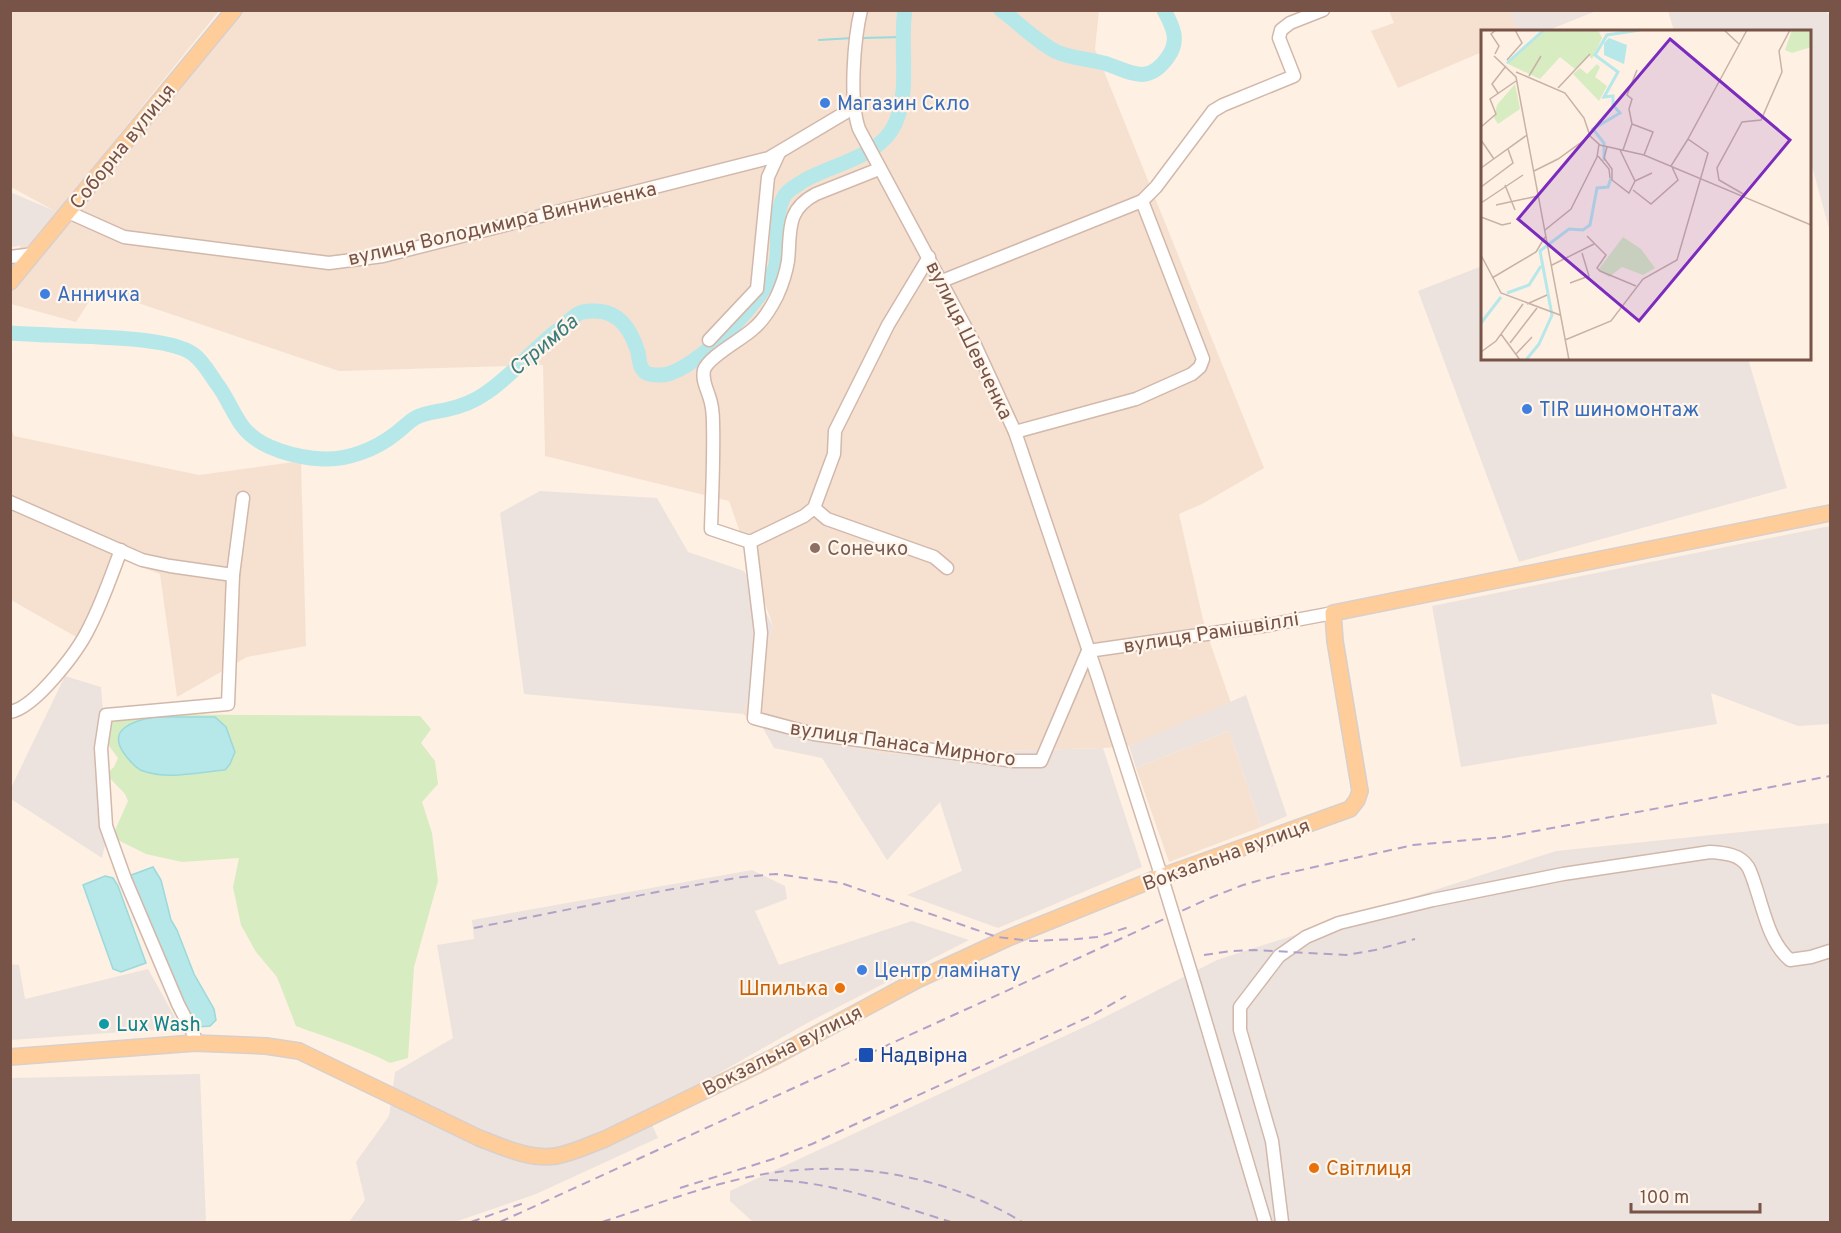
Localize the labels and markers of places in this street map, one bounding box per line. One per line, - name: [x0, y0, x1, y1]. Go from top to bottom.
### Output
- place label: Магазин Скло: [837, 92, 970, 118]
- marker: Магазин Скло: [818, 96, 832, 110]
- place label: Анничка: [57, 283, 140, 309]
- marker: Анничка: [38, 287, 52, 301]
- place label: TIR шиномонтаж: [1539, 398, 1699, 424]
- marker: TIR шиномонтаж: [1520, 402, 1534, 416]
- place label: Сонечко: [827, 537, 908, 563]
- marker: Сонечко: [808, 541, 822, 555]
- place label: Центр ламінату: [874, 959, 1021, 985]
- marker: Центр ламінату: [855, 963, 869, 977]
- place label: Шпилька: [739, 977, 828, 1003]
- marker: Шпилька: [833, 981, 847, 995]
- place label: Lux Wash: [116, 1013, 201, 1039]
- marker: Lux Wash: [97, 1017, 111, 1031]
- place label: Надвірна: [880, 1044, 968, 1070]
- marker: Надвірна: [857, 1046, 875, 1064]
- place label: Світлиця: [1326, 1157, 1412, 1183]
- marker: Світлиця: [1307, 1161, 1321, 1175]

